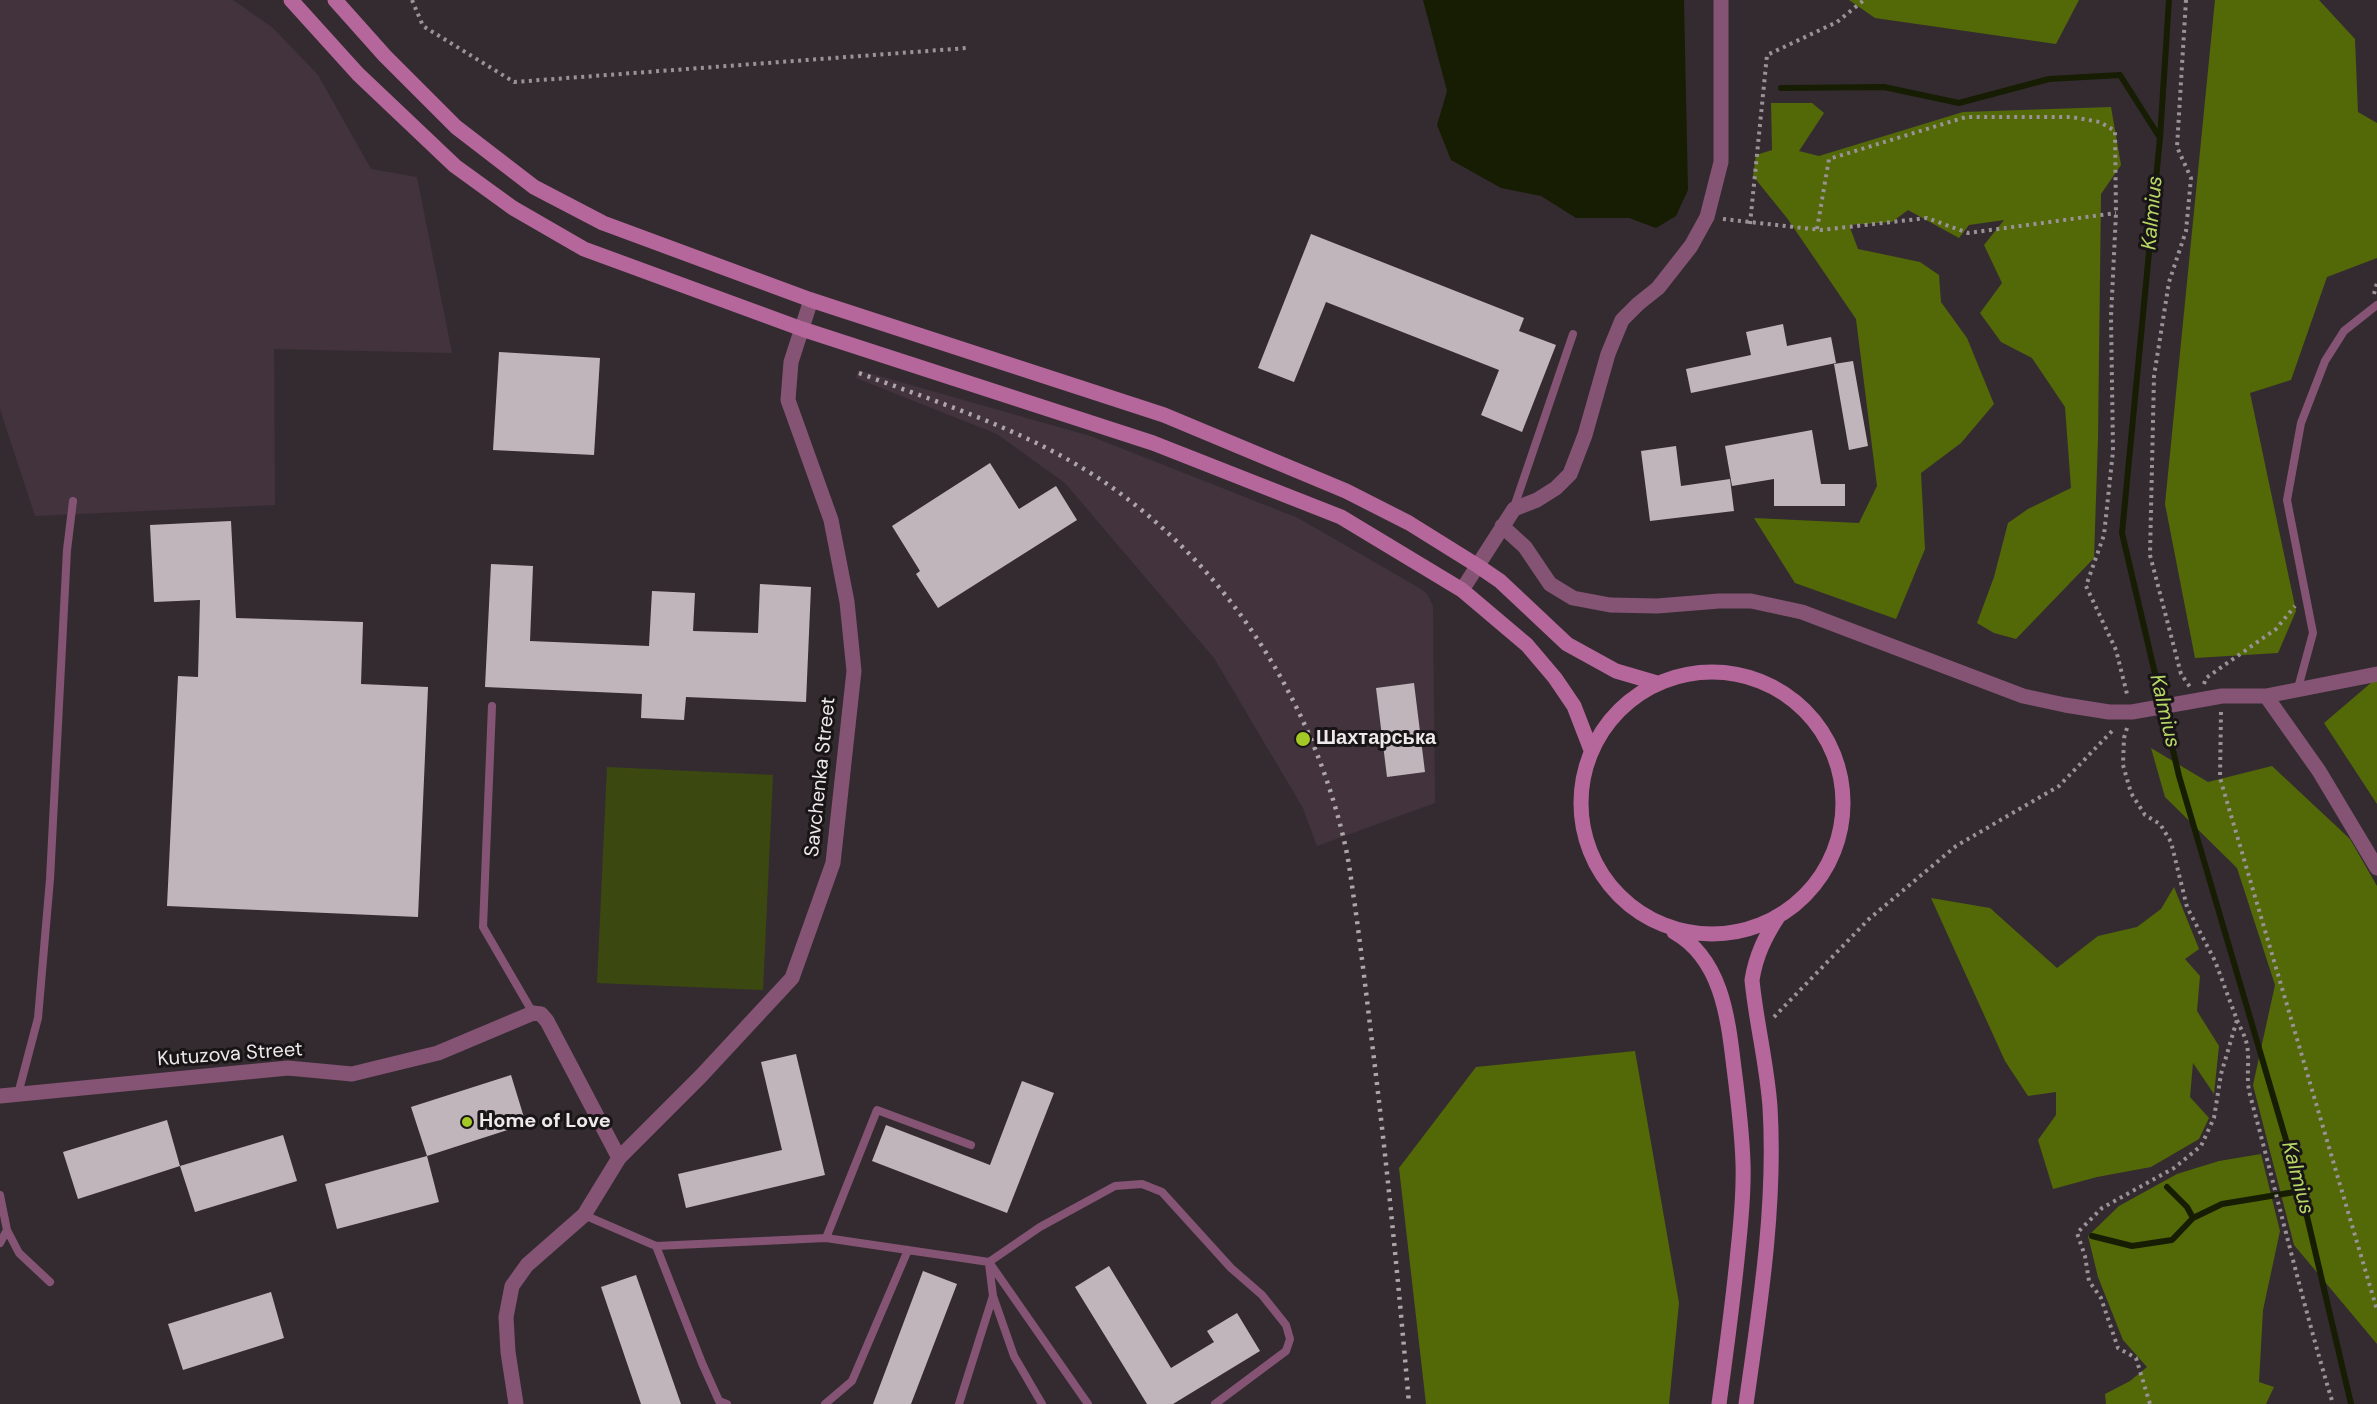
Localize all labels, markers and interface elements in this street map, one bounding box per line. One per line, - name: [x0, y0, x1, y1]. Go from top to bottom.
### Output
- water label: Kalmius: [2137, 175, 2169, 251]
- water label: Kalmius: [2143, 672, 2185, 750]
- street label: Savchenka Street: [801, 696, 841, 858]
- place label: Шахтарська: [1316, 727, 1436, 751]
- marker: Шахтарська: [1294, 730, 1312, 748]
- street label: Kutuzova Street: [157, 1038, 303, 1072]
- place label: Home of Love: [479, 1110, 611, 1134]
- marker: Home of Love: [460, 1115, 474, 1129]
- water label: Kalmius: [2275, 1139, 2319, 1217]

